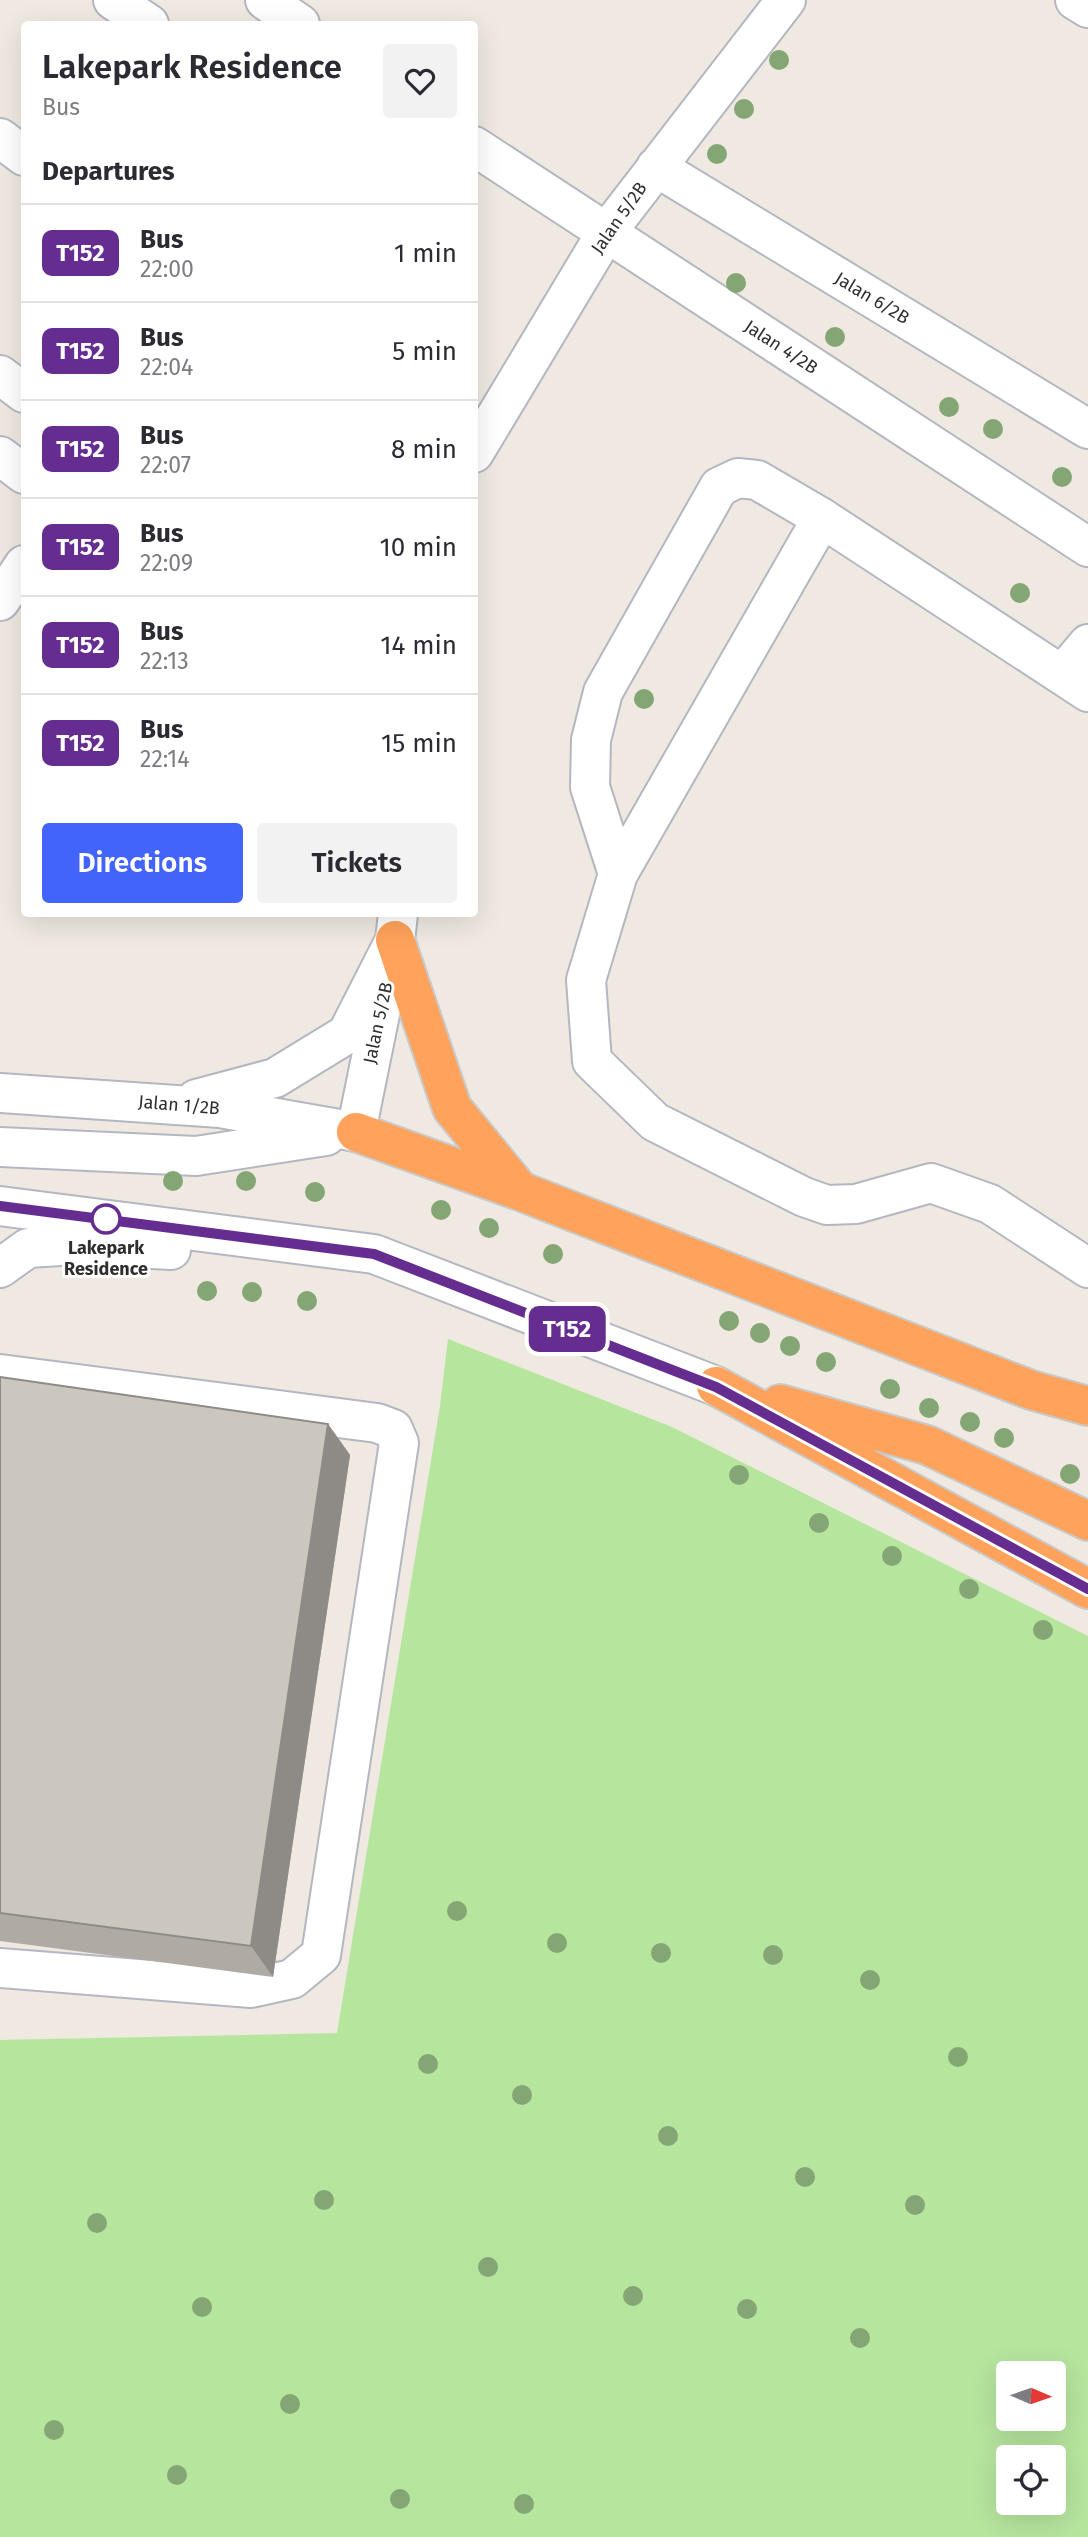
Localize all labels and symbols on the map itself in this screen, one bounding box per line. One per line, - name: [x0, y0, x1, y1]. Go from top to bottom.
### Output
- street label: Jalan 5/2B: [586, 178, 652, 258]
- street label: Jalan 6/2B: [831, 267, 913, 329]
- street label: Jalan 4/2B: [740, 315, 822, 379]
- street label: Jalan 5/2B: [359, 980, 397, 1066]
- street label: Jalan 1/2B: [137, 1090, 221, 1120]
- marker: Lakepark Residence: [91, 1204, 121, 1234]
- place label: Lakepark Residence: [64, 1237, 148, 1280]
- line badge: T152: [518, 1306, 616, 1352]
- north arrow: [996, 2361, 1066, 2431]

